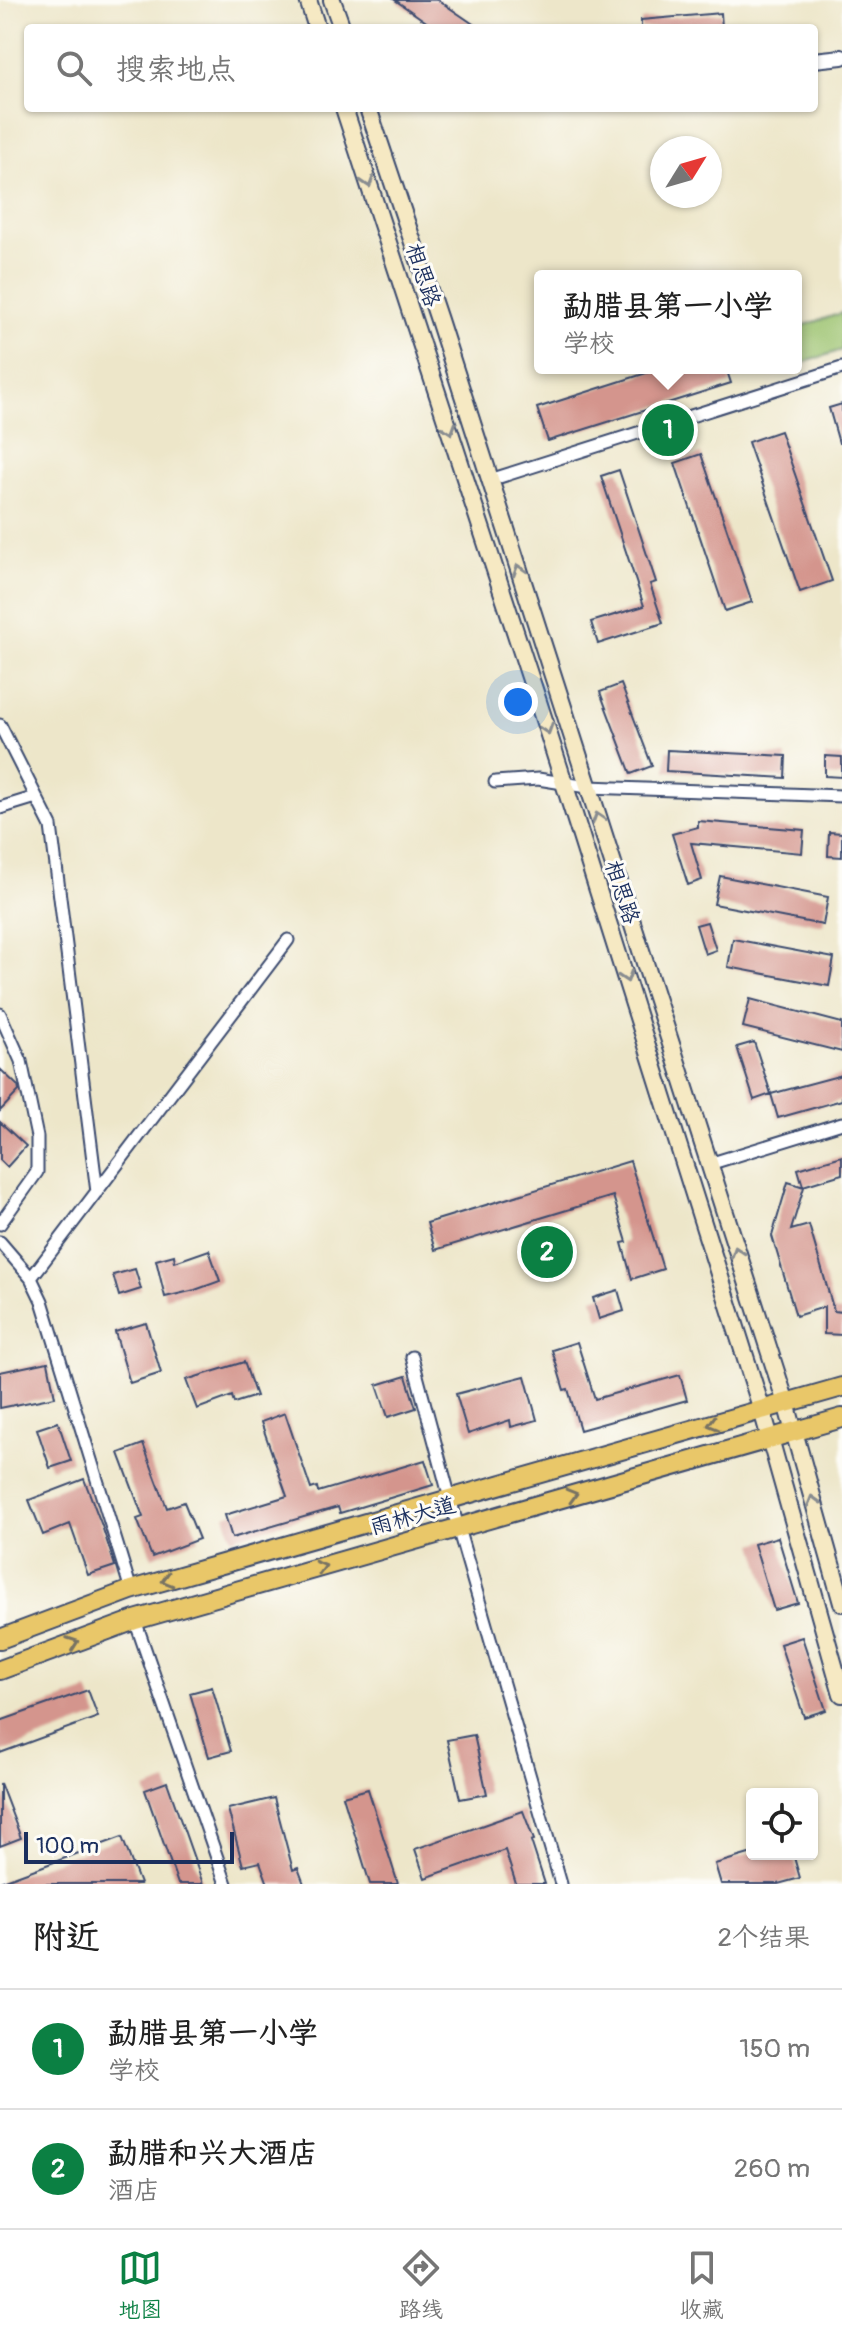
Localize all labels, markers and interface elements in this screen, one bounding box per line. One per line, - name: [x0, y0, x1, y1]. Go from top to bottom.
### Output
- search box: [24, 24, 818, 112]
- icon: search: [52, 46, 96, 90]
- text: 搜索地点: [116, 51, 236, 88]
- north arrow: [650, 136, 722, 208]
- one-way arrow: [359, 174, 375, 188]
- street label: 相思路: [399, 239, 447, 311]
- popup: [534, 270, 802, 374]
- text: 勐腊县第一小学: [563, 288, 773, 325]
- text: 学校: [563, 328, 615, 360]
- pin: 1: [642, 400, 694, 460]
- one-way arrow: [440, 421, 456, 435]
- one-way arrow: [512, 564, 528, 577]
- your location: [498, 682, 538, 722]
- one-way arrow: [538, 722, 554, 736]
- one-way arrow: [591, 811, 607, 825]
- street label: 相思路: [598, 856, 646, 928]
- one-way arrow: [616, 970, 632, 984]
- pin: 2: [521, 1222, 573, 1282]
- one-way arrow: [730, 1246, 746, 1259]
- one-way arrow: [707, 1415, 721, 1431]
- one-way arrow: [564, 1488, 578, 1505]
- street label: 雨林大道: [367, 1490, 459, 1542]
- one-way arrow: [806, 1494, 822, 1508]
- one-way arrow: [314, 1560, 328, 1576]
- one-way arrow: [161, 1571, 174, 1587]
- one-way arrow: [65, 1636, 79, 1653]
- map controls: [746, 1788, 818, 1860]
- button: locate: [746, 1788, 818, 1860]
- scale bar: [24, 1828, 234, 1864]
- text: 100 m: [36, 1832, 99, 1860]
- text: 附近: [32, 1916, 100, 1959]
- text: 2个结果: [717, 1922, 810, 1954]
- text: 勐腊县第一小学: [108, 2015, 318, 2052]
- text: 1: [53, 2033, 63, 2065]
- text: 150 m: [739, 2033, 810, 2065]
- text: 学校: [108, 2055, 160, 2087]
- text: 勐腊和兴大酒店: [108, 2135, 318, 2172]
- text: 2: [51, 2153, 65, 2185]
- text: 260 m: [734, 2153, 810, 2185]
- text: 酒店: [108, 2175, 160, 2207]
- tab: 地图: [118, 2246, 162, 2324]
- tab: 路线: [399, 2246, 443, 2324]
- tab: 收藏: [680, 2246, 724, 2324]

